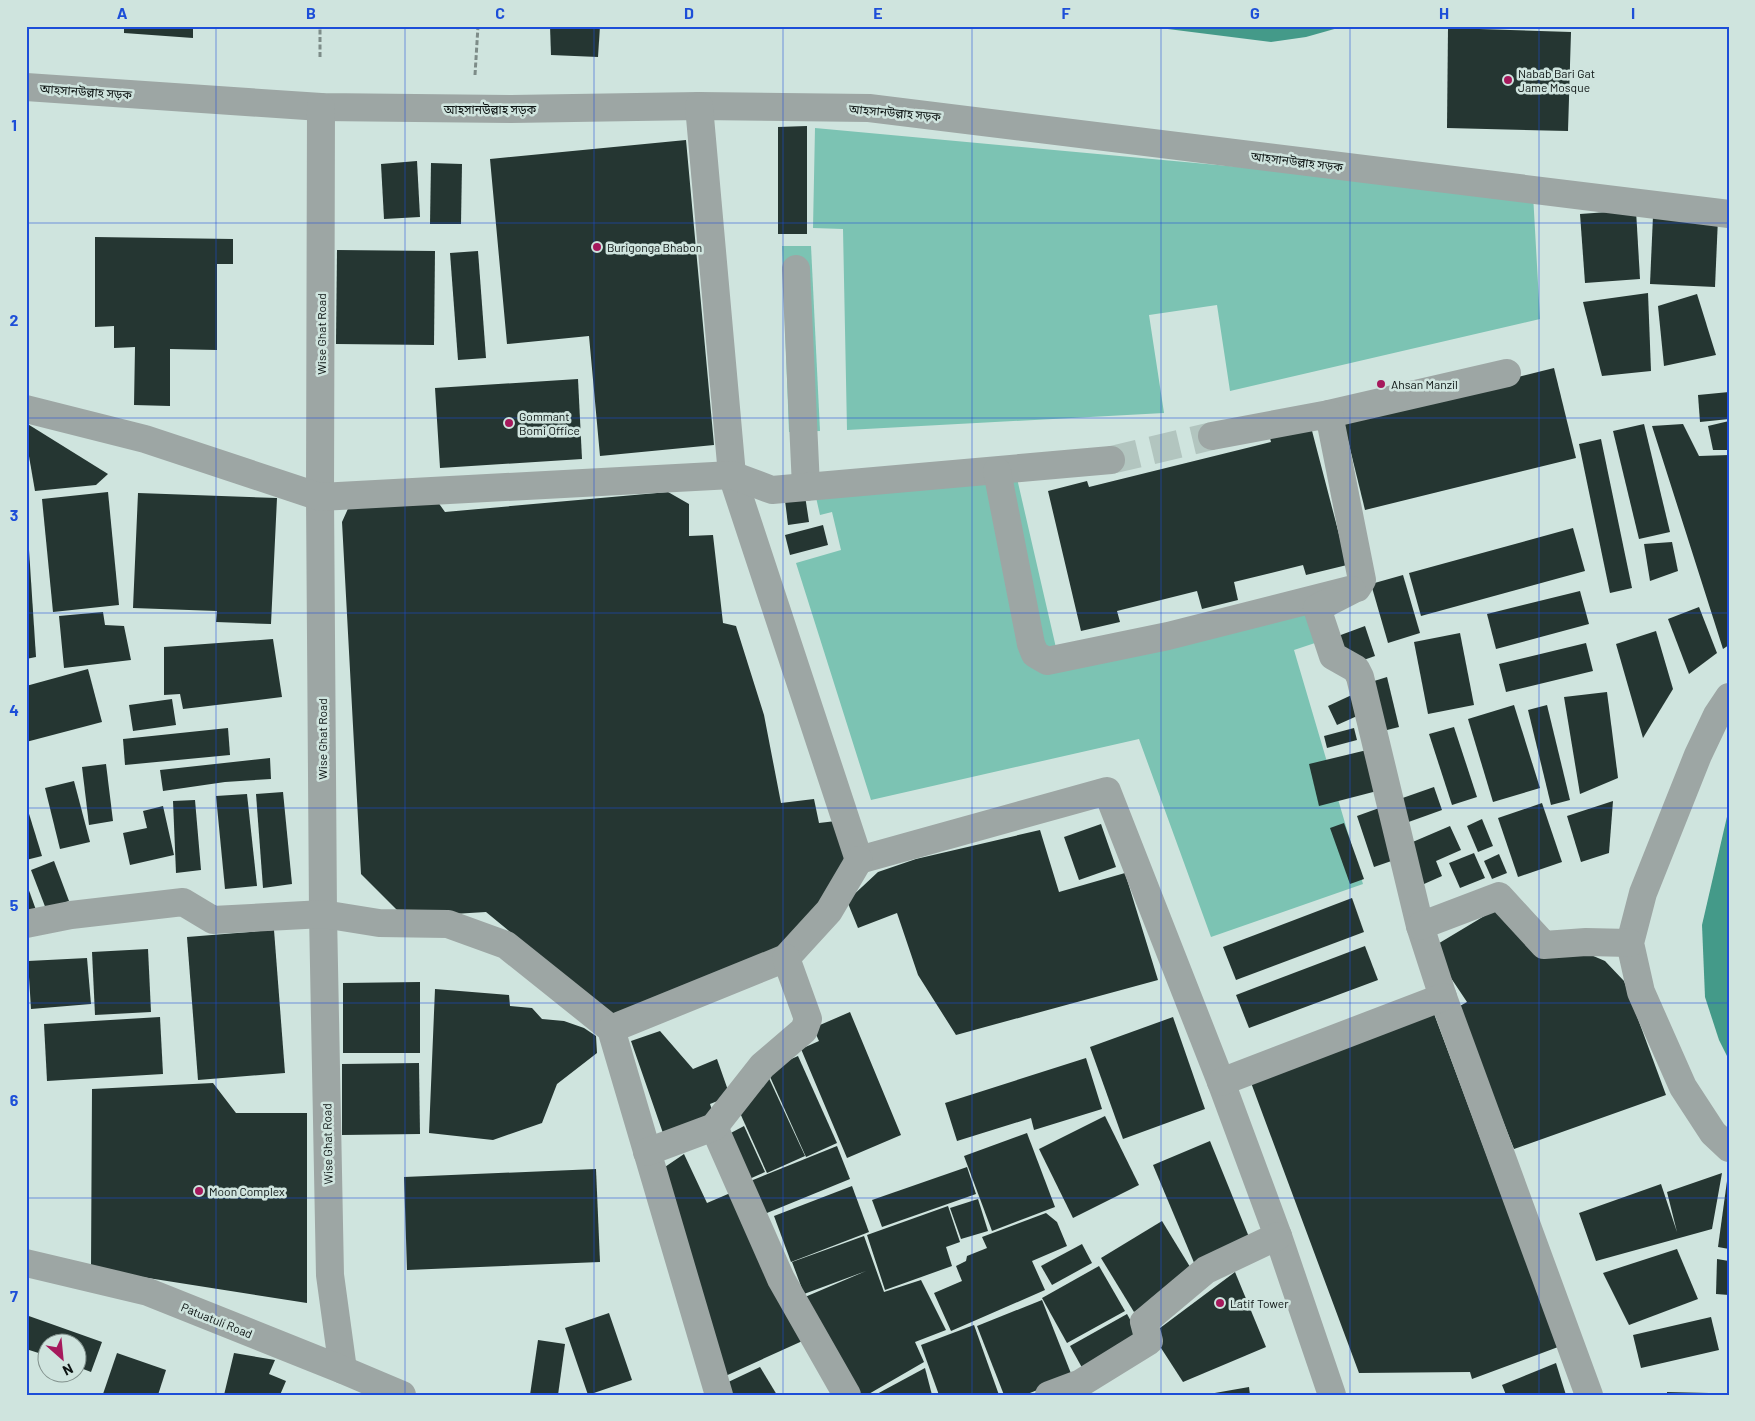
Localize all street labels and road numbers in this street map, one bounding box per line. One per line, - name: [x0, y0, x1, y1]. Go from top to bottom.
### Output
- street label: আহসানউল্লাহ সড়ক: [38, 81, 133, 102]
- street label: আহসানউল্লাহ সড়ক: [847, 101, 942, 124]
- street label: আহসানউল্লাহ সড়ক: [443, 102, 537, 117]
- street label: আহসানউল্লাহ সড়ক: [1249, 148, 1344, 175]
- street label: Wise Ghat Road: [314, 293, 328, 375]
- street label: Wise Ghat Road: [315, 698, 329, 780]
- street label: Wise Ghat Road: [319, 1103, 335, 1185]
- street label: Patuatuli Road: [179, 1299, 255, 1341]

